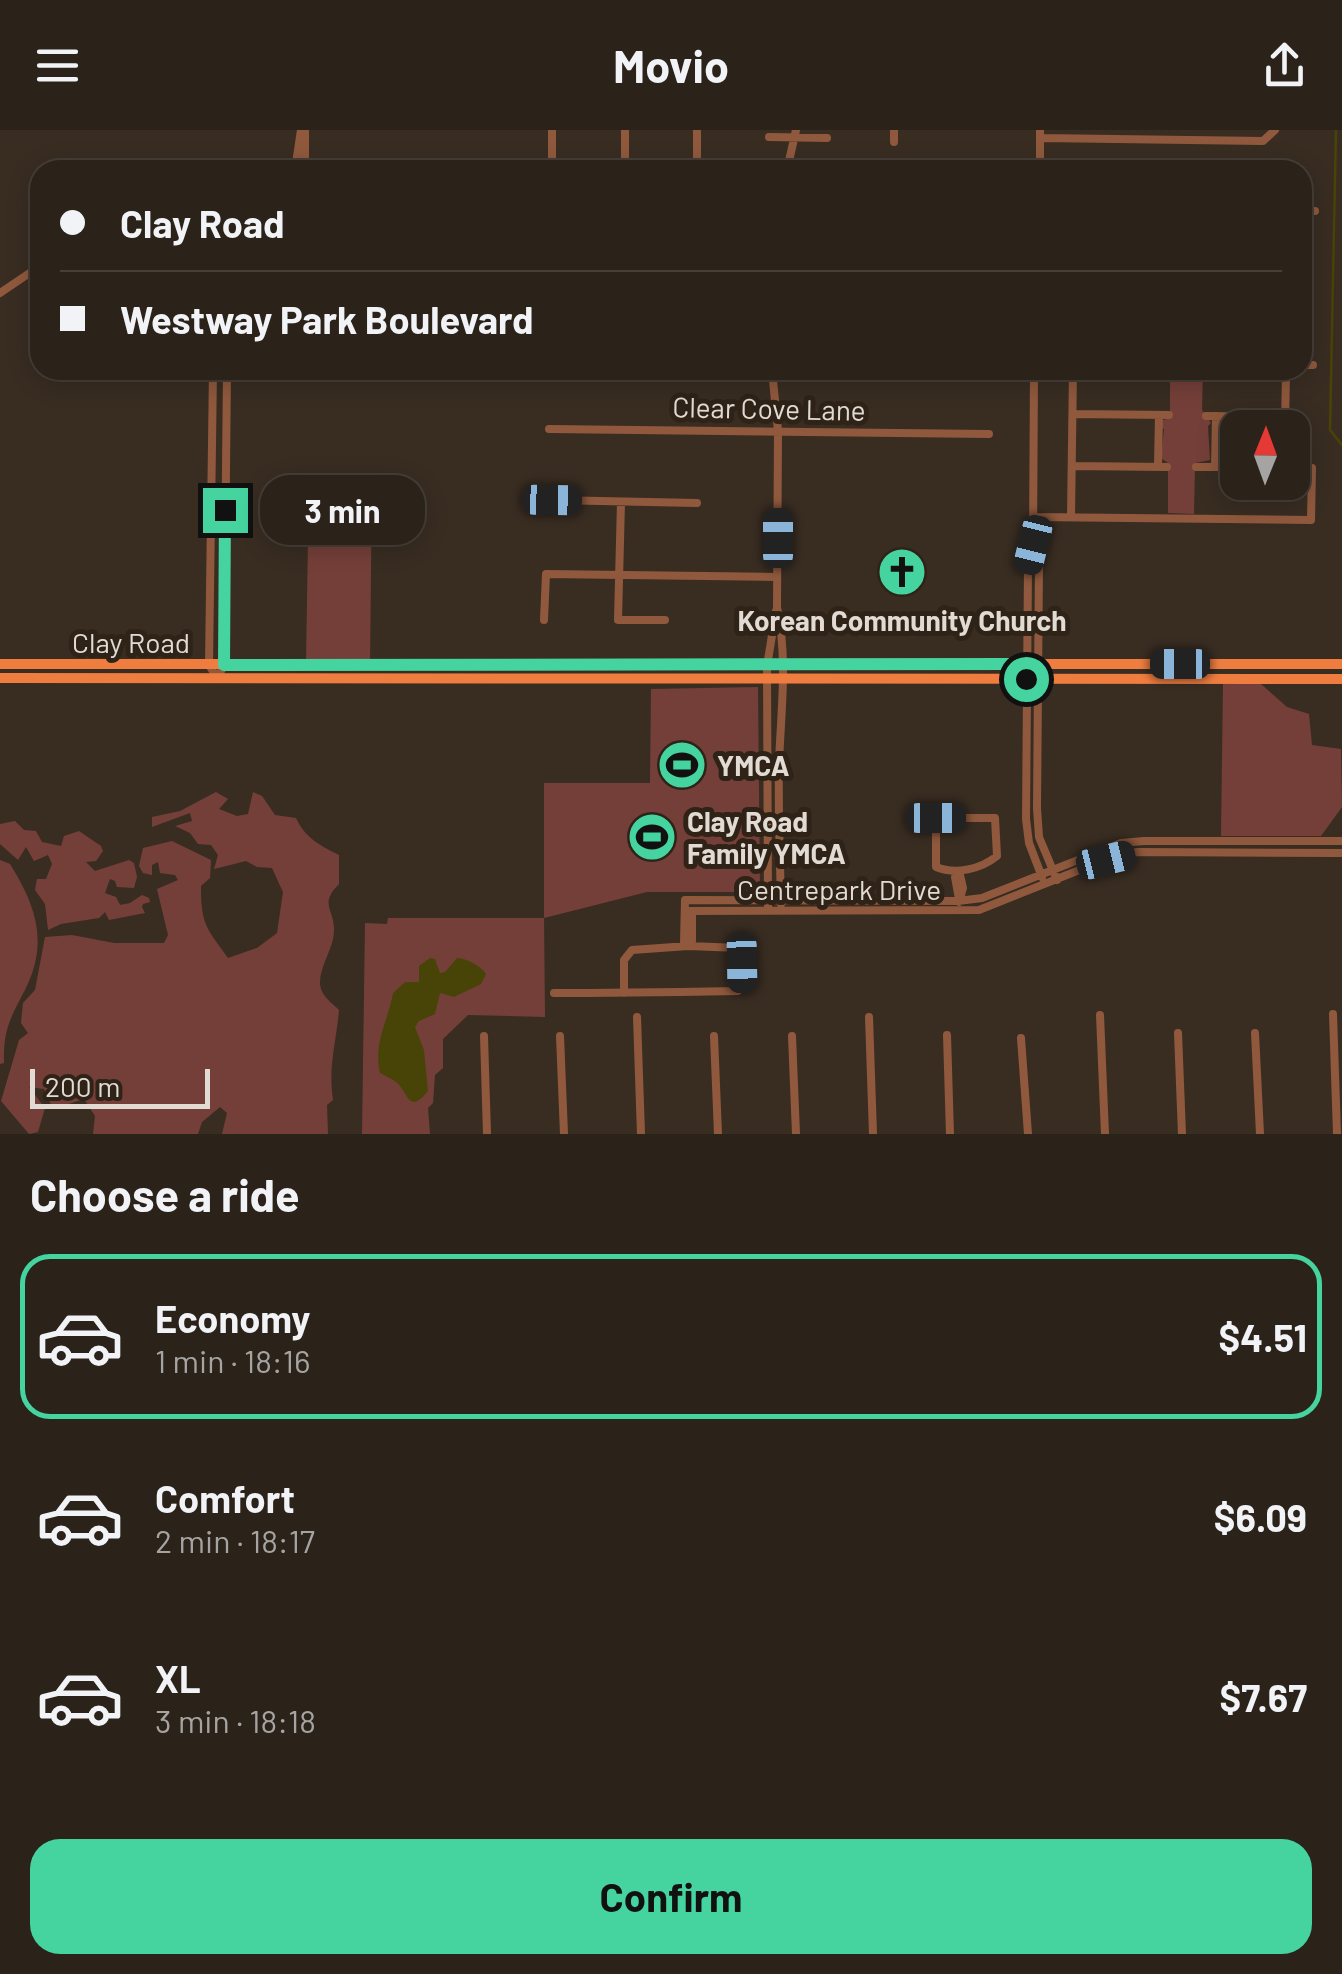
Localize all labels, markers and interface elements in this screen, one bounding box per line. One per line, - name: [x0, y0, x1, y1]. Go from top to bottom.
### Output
- icon: menu: [30, 38, 85, 93]
- text: Movio: [613, 38, 729, 92]
- icon: share: [1257, 38, 1312, 93]
- text: Clay Road: [120, 200, 284, 246]
- text: Westway Park Boulevard: [120, 296, 534, 342]
- street label: Clear Cove Lane: [672, 389, 866, 427]
- north arrow: [1220, 410, 1310, 500]
- map controls: [1220, 410, 1310, 500]
- callout: 3 min: [260, 475, 425, 545]
- car: [522, 484, 582, 516]
- route end: [203, 488, 248, 533]
- text: 3 min: [304, 491, 381, 529]
- car: [763, 508, 793, 568]
- car: [1011, 512, 1055, 578]
- church icon: Korean Community Church: [876, 546, 928, 598]
- place label: Korean Community Church: [737, 603, 1067, 637]
- street label: Clay Road: [72, 625, 190, 659]
- car: [1150, 649, 1210, 679]
- route start: [1004, 657, 1049, 702]
- sports icon: YMCA: [656, 739, 708, 791]
- place label: YMCA: [717, 748, 790, 782]
- car: [906, 803, 966, 833]
- place label: Clay Road Family YMCA: [687, 804, 846, 870]
- sports icon: Clay Road Family YMCA: [626, 811, 678, 863]
- car: [1073, 838, 1139, 882]
- street label: Centrepark Drive: [737, 872, 941, 906]
- car: [726, 933, 758, 993]
- scale bar: [30, 1064, 210, 1108]
- text: 200 m: [45, 1069, 120, 1103]
- text: Choose a ride: [30, 1167, 300, 1221]
- icon: car: [35, 1292, 125, 1382]
- text: Economy: [155, 1295, 310, 1341]
- text: $4.51: [1218, 1314, 1307, 1360]
- text: 1 min · 18:16: [155, 1341, 310, 1379]
- icon: car: [35, 1472, 125, 1562]
- text: Comfort: [155, 1475, 295, 1521]
- text: $6.09: [1214, 1494, 1307, 1540]
- text: 2 min · 18:17: [155, 1521, 315, 1559]
- icon: car: [35, 1652, 125, 1742]
- text: XL: [155, 1655, 201, 1701]
- text: $7.67: [1219, 1674, 1307, 1720]
- text: 3 min · 18:18: [155, 1701, 316, 1739]
- button: Confirm: [30, 1839, 1312, 1954]

